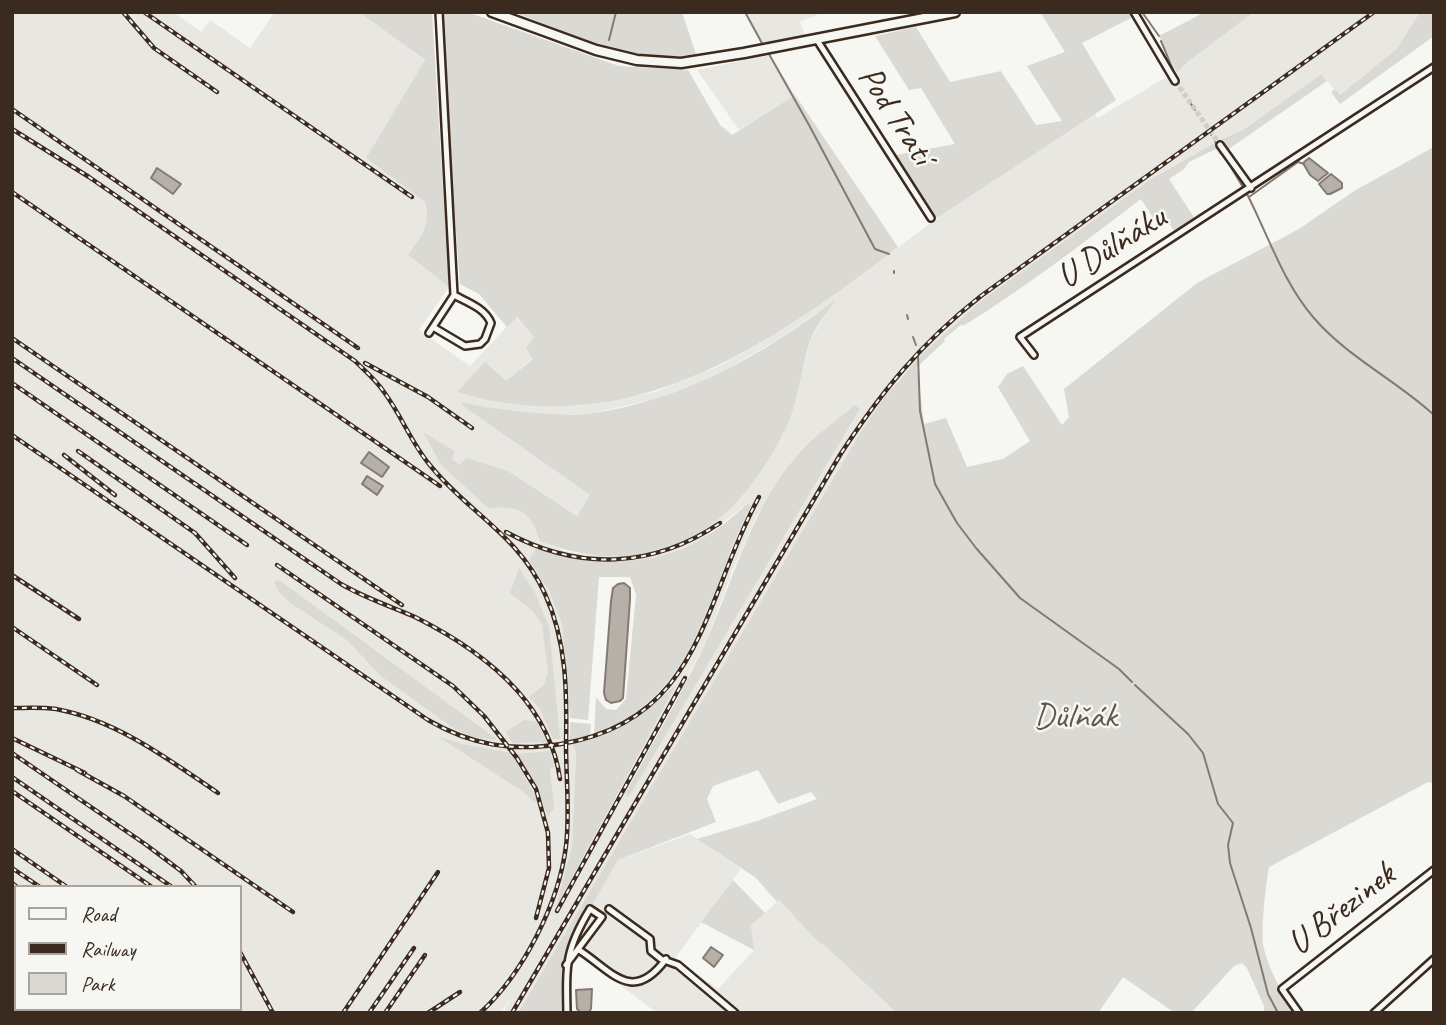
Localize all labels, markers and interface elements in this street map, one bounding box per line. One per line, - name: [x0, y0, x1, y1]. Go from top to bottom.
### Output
- street label: Pod Tratí: [848, 59, 942, 173]
- street label: U Důlňáku: [1050, 197, 1174, 299]
- park label: Důlňák: [1034, 697, 1116, 739]
- street label: U Březinek: [1280, 855, 1404, 965]
- legend: [14, 885, 242, 1011]
- text: Road: [81, 901, 116, 927]
- text: Railway: [81, 936, 135, 962]
- text: Park: [81, 971, 114, 997]

